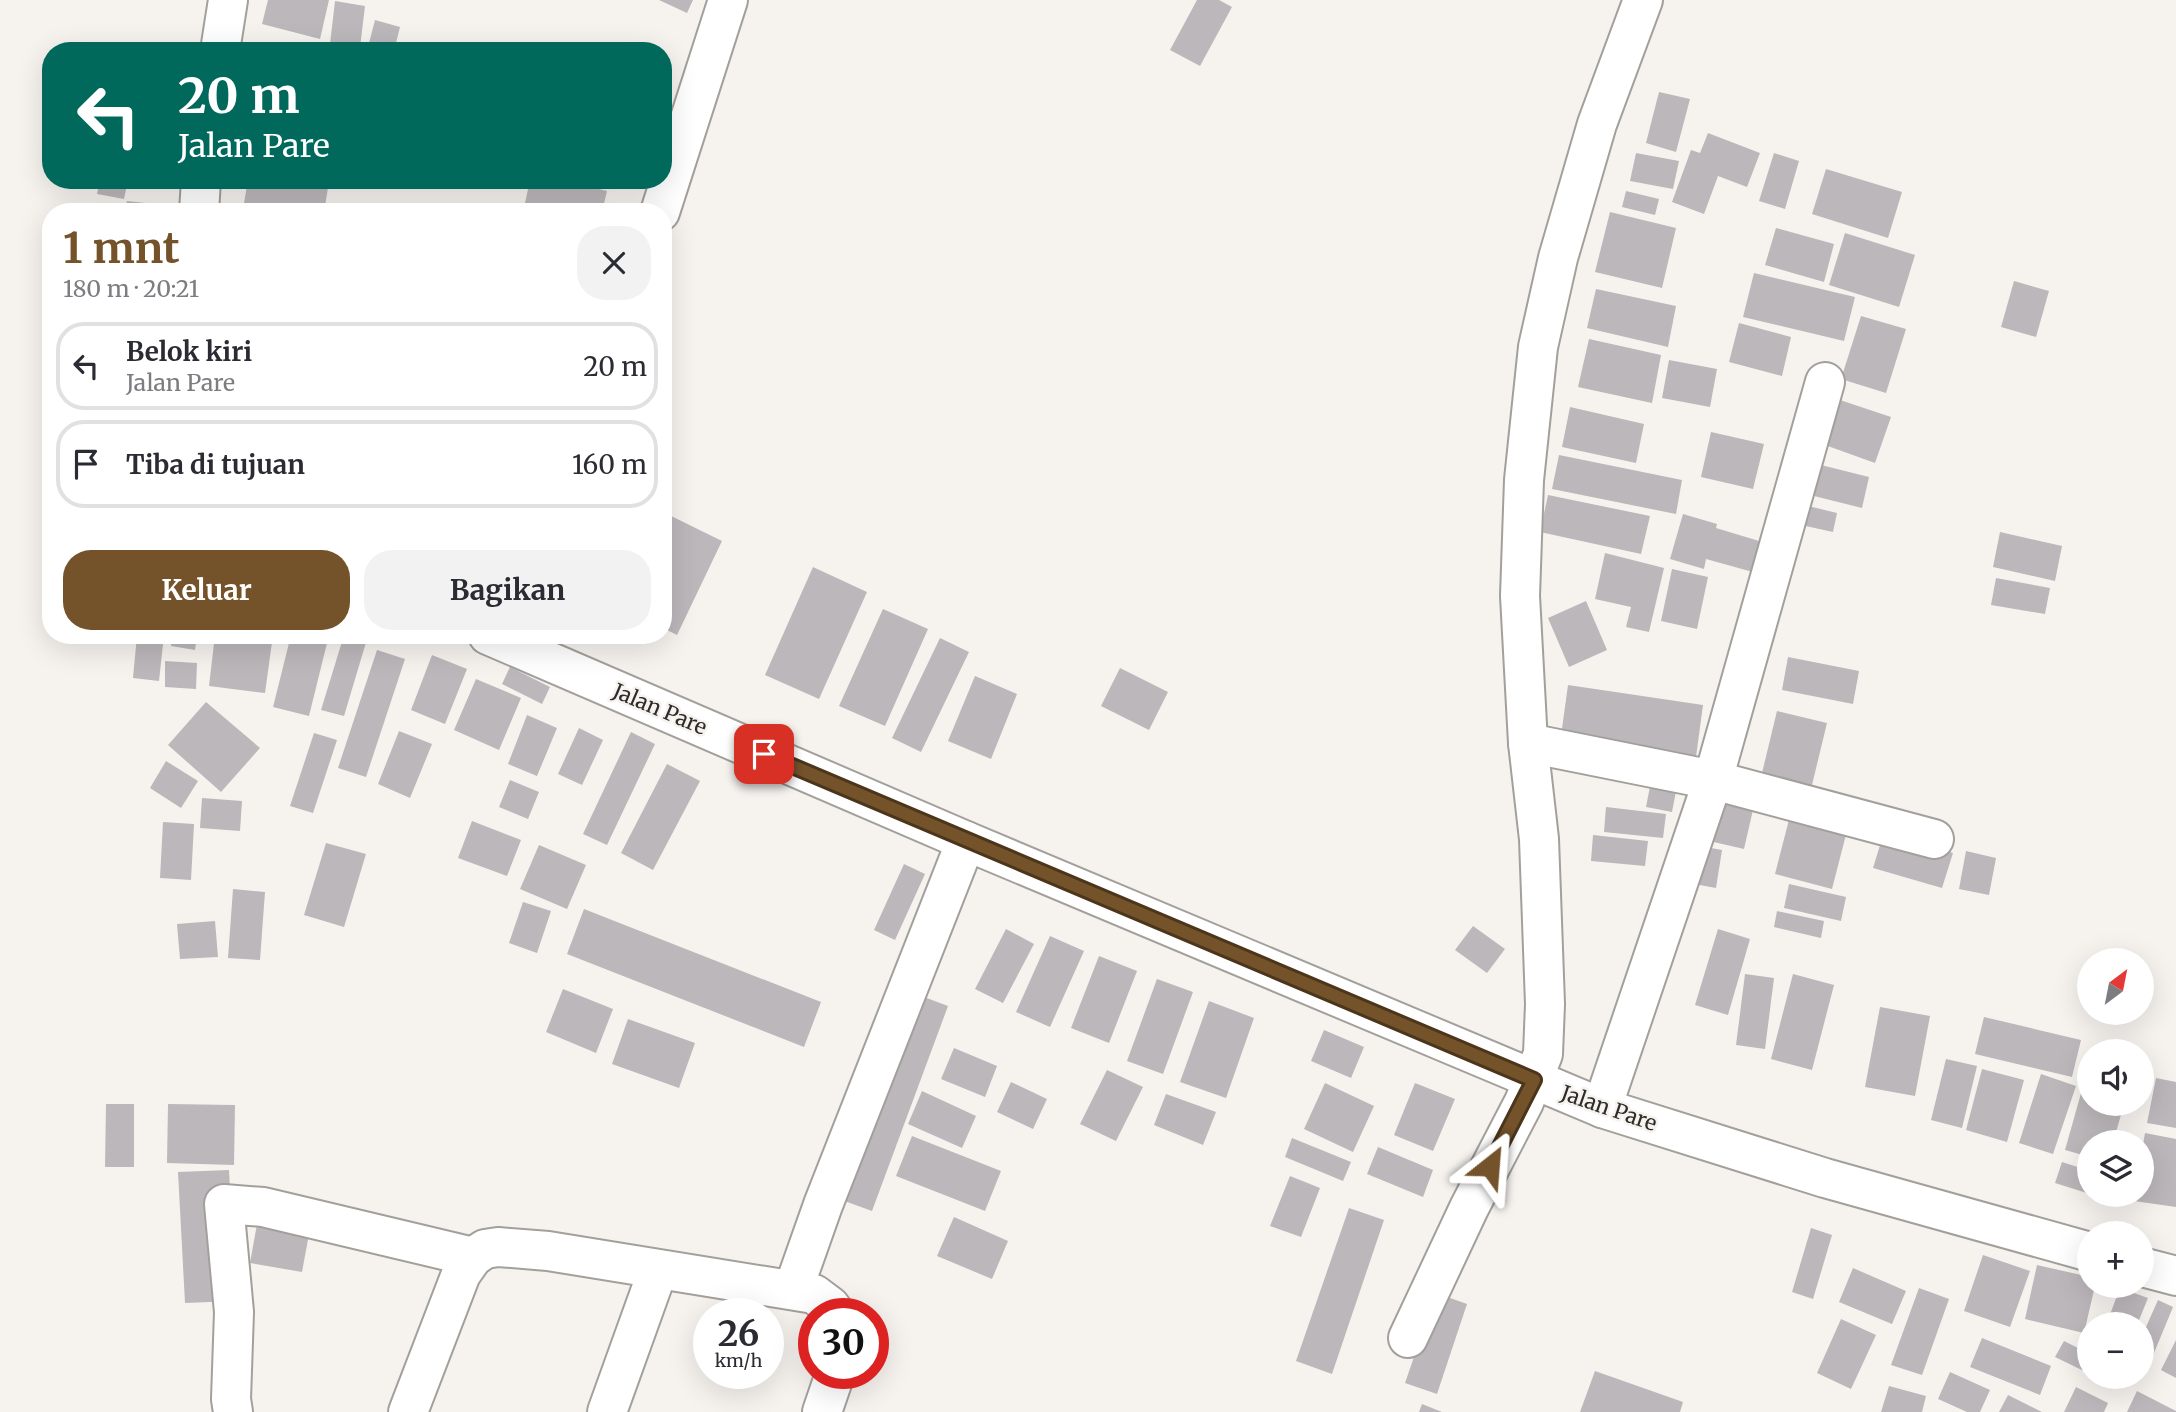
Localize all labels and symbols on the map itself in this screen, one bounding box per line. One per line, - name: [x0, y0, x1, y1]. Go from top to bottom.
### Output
- street label: Jalan Pare: [608, 677, 711, 741]
- pin: [734, 724, 794, 784]
- north arrow: [2077, 948, 2154, 1026]
- street label: Jalan Pare: [1557, 1079, 1661, 1137]
- position arrow: [1453, 1129, 1527, 1203]
- speed limit sign: 30: [798, 1298, 889, 1389]

